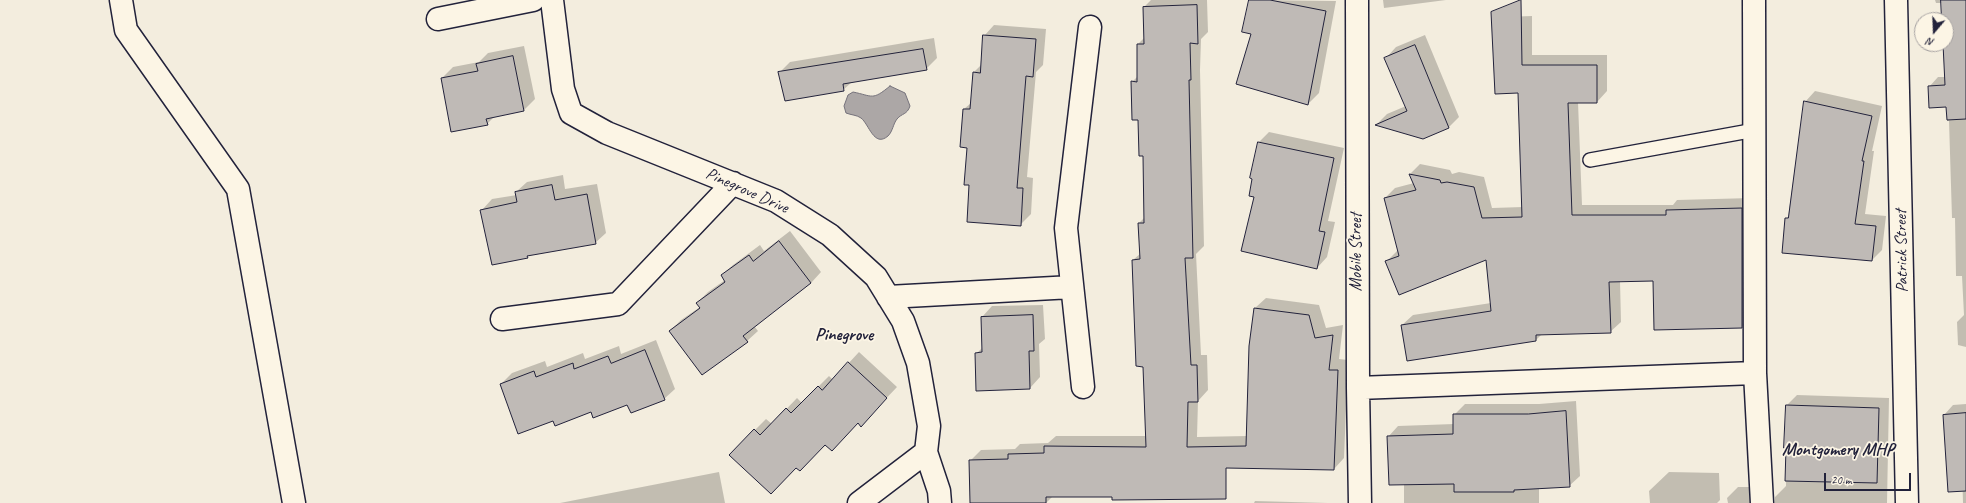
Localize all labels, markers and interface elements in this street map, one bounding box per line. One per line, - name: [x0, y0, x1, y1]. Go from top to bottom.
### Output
- north arrow: [1914, 12, 1954, 52]
- text: N: [1925, 35, 1936, 50]
- street label: Pinegrove Drive: [702, 164, 792, 218]
- street label: Patrick Street: [1891, 209, 1913, 293]
- street label: Mobile Street: [1347, 213, 1367, 291]
- district label: Pinegrove: [815, 324, 873, 346]
- district label: Montgomery MHP: [1782, 439, 1894, 461]
- scale bar: [1826, 465, 1913, 491]
- text: 20 m: [1831, 472, 1851, 488]

